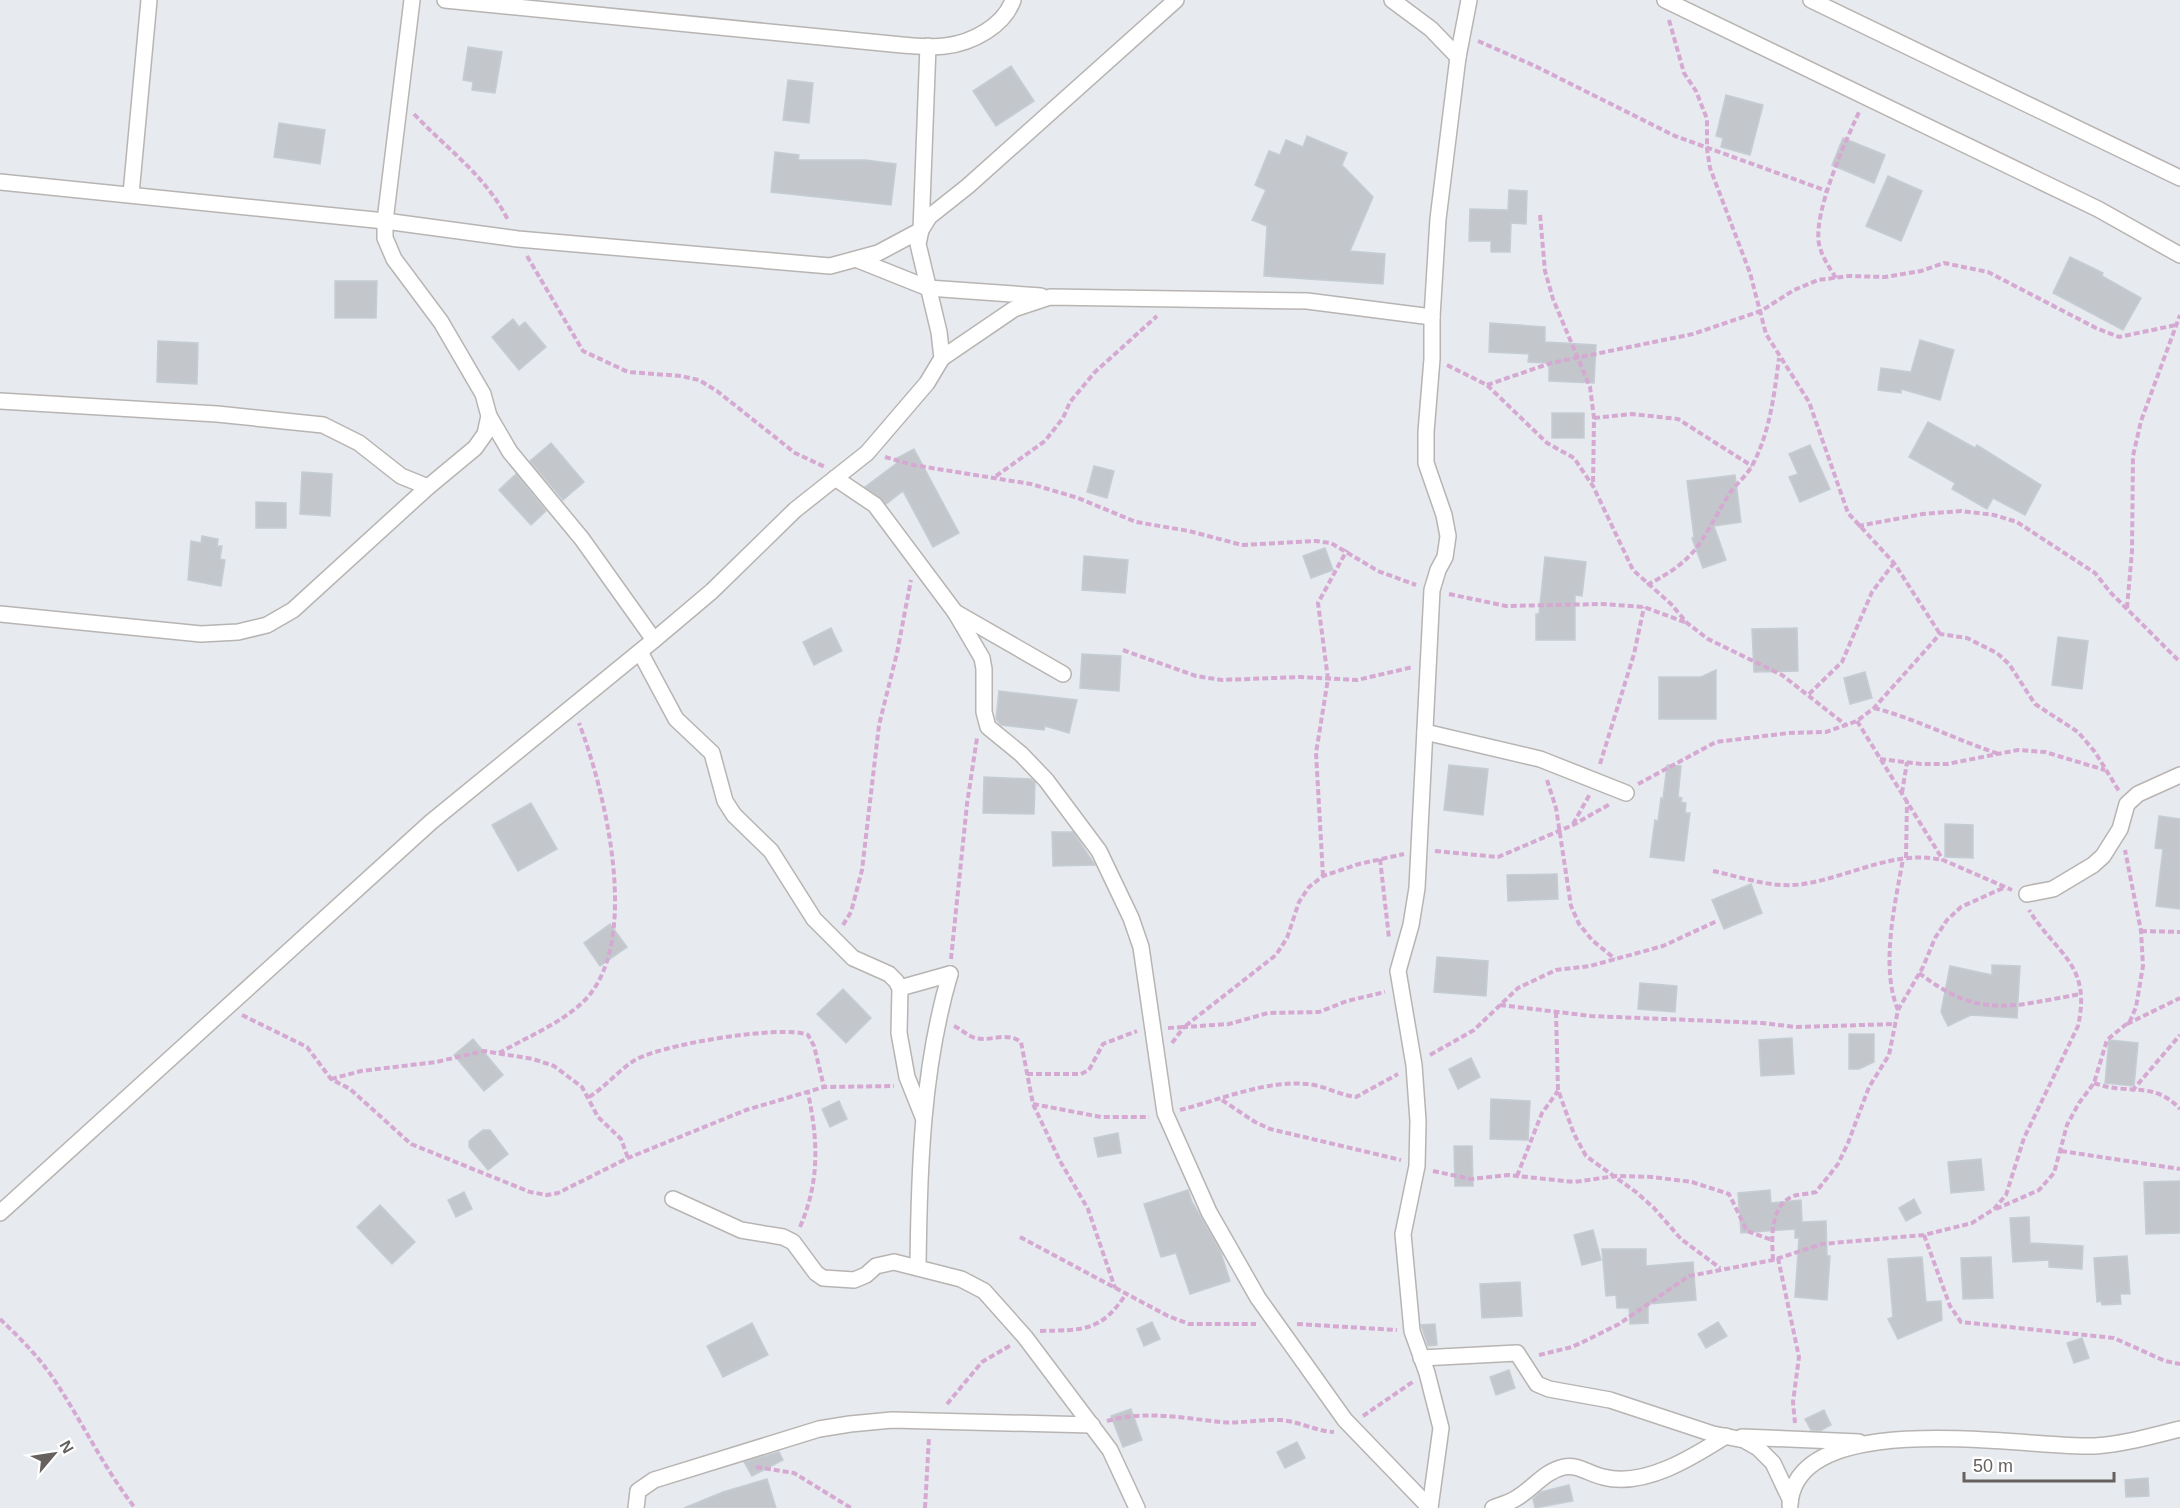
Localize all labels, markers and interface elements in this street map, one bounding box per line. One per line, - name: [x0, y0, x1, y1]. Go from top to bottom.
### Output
- north arrow: [24, 1424, 84, 1484]
- text: N: [56, 1438, 77, 1456]
- scale bar: [1964, 1445, 2114, 1483]
- text: 50 m: [1973, 1456, 2013, 1476]

